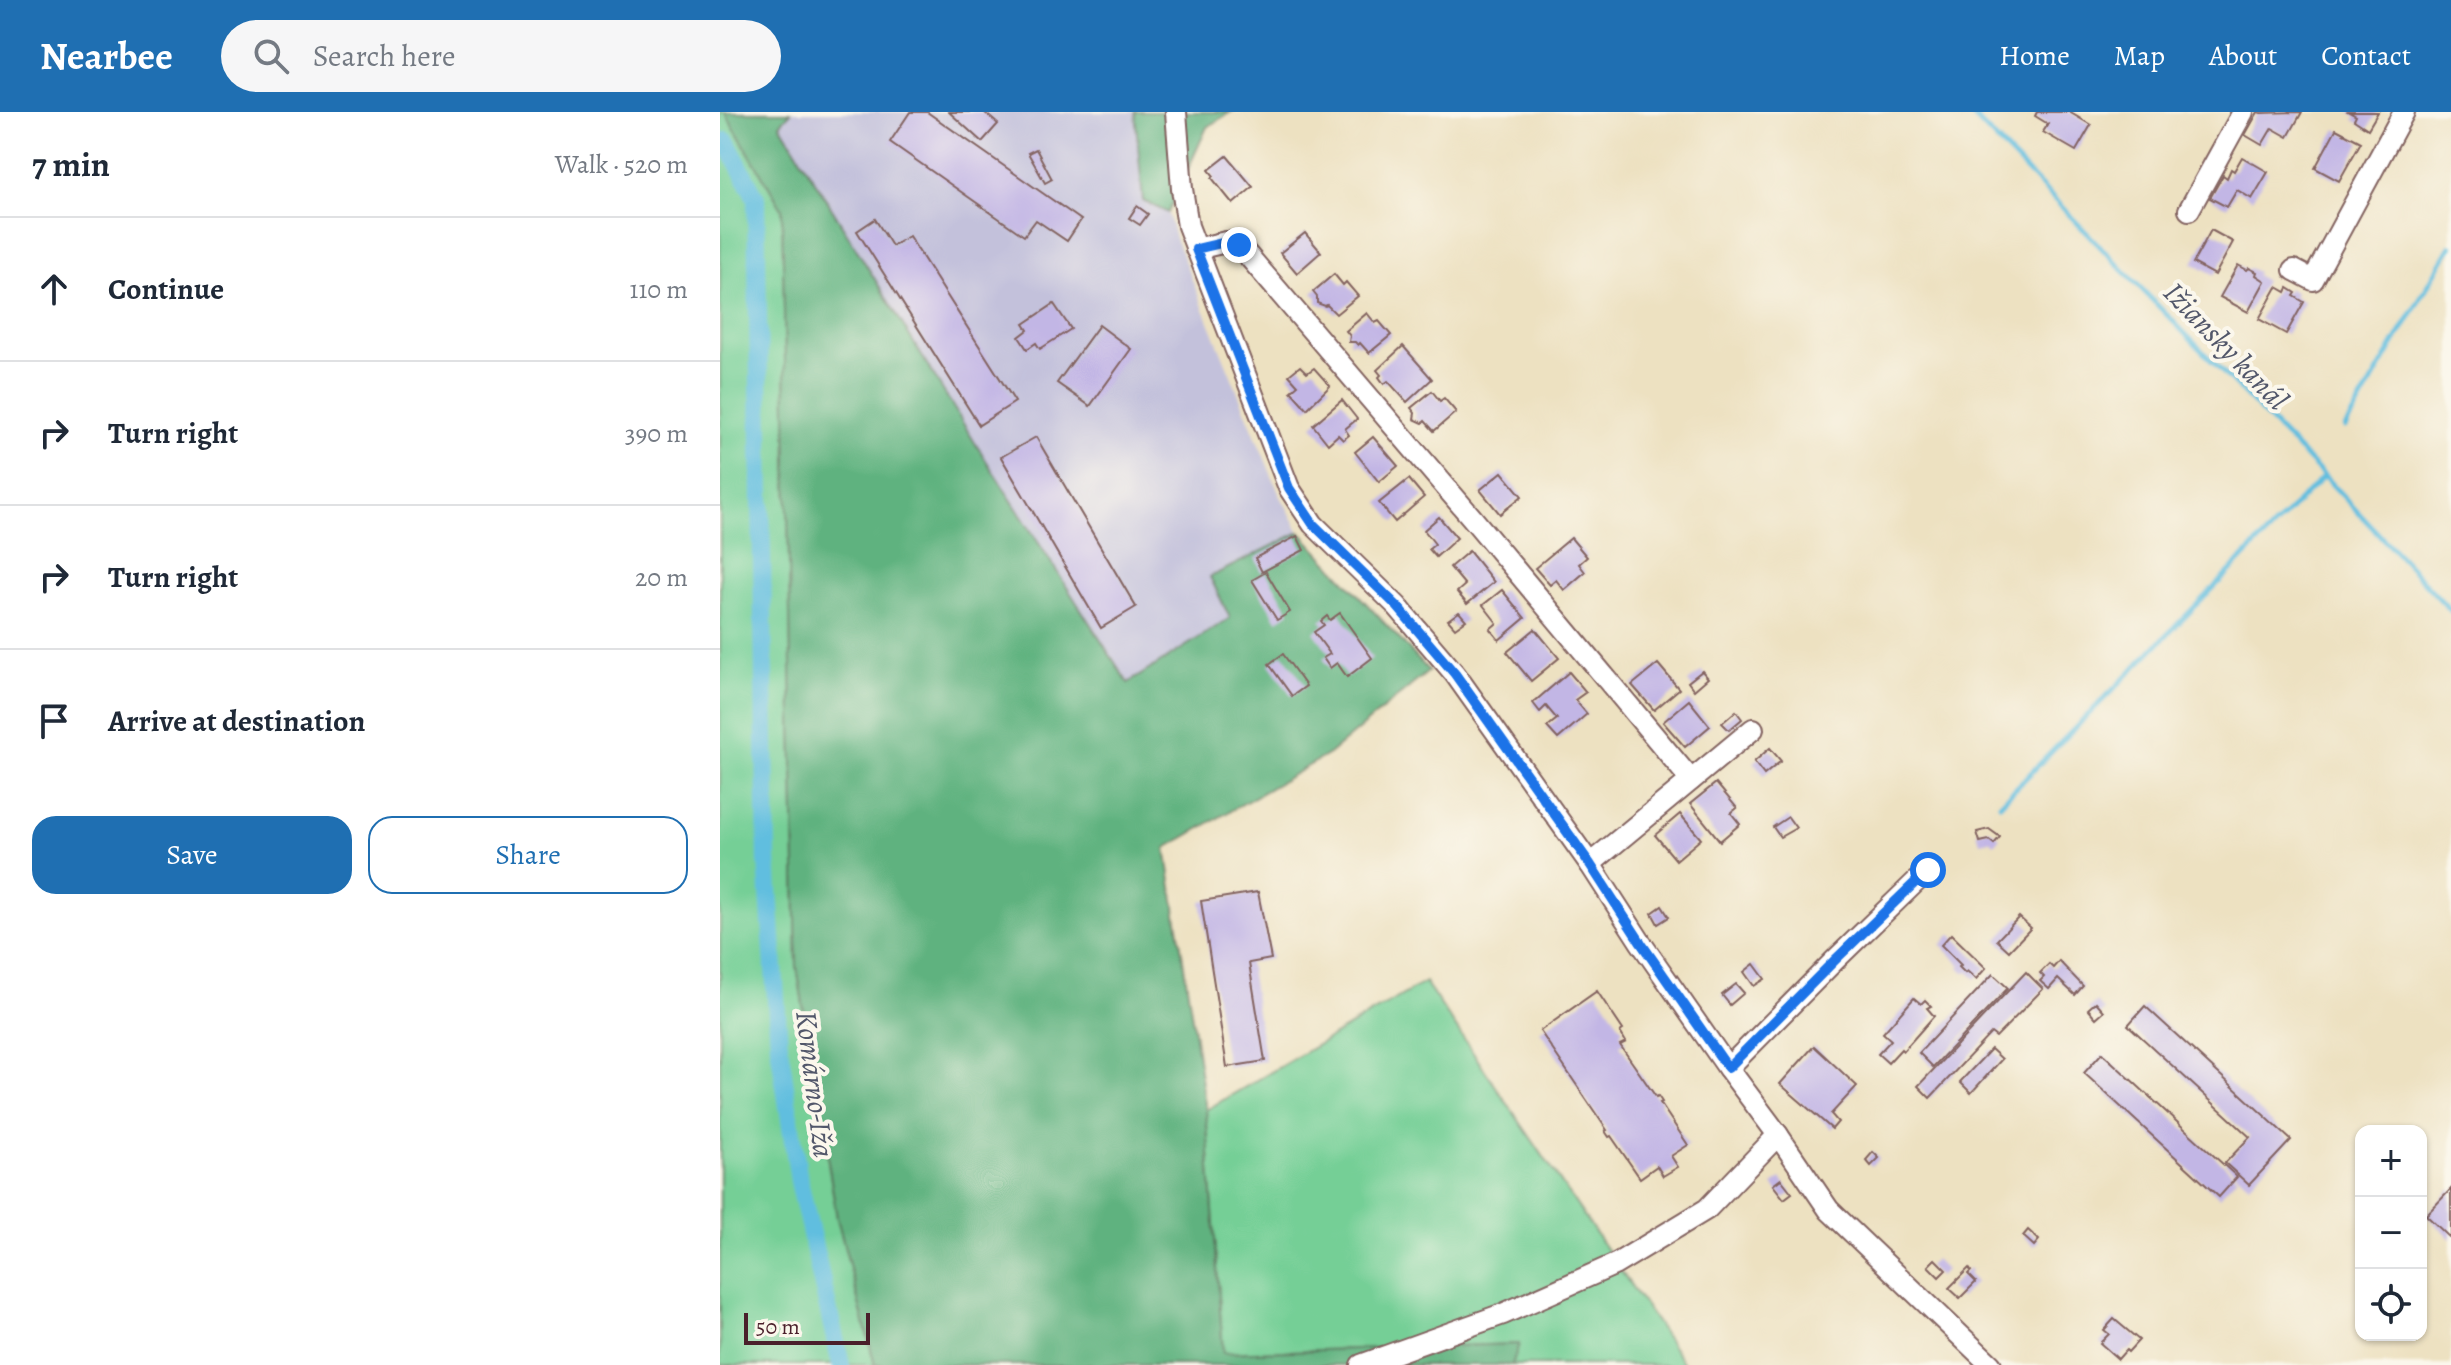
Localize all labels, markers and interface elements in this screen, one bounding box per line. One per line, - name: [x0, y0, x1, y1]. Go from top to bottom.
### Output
- search box: [221, 20, 781, 92]
- text: Nearbee: [40, 30, 173, 82]
- icon: search: [249, 34, 293, 78]
- text: Search here: [313, 36, 455, 76]
- text: Home: [1999, 37, 2070, 75]
- text: Map: [2114, 37, 2165, 75]
- text: About: [2209, 37, 2277, 75]
- text: Contact: [2321, 37, 2411, 75]
- text: 7 min: [32, 141, 110, 188]
- text: Walk · 520 m: [555, 147, 688, 182]
- route end: [1221, 227, 1257, 263]
- icon: ahead: [32, 267, 76, 311]
- text: Continue: [108, 269, 224, 309]
- text: 110 m: [630, 272, 688, 307]
- water label: Ižiansky kanál: [2155, 273, 2298, 419]
- icon: right: [32, 411, 76, 455]
- text: Turn right: [108, 413, 238, 453]
- text: 390 m: [625, 416, 688, 451]
- icon: right: [32, 555, 76, 599]
- text: Turn right: [108, 557, 238, 597]
- text: 20 m: [635, 560, 688, 595]
- icon: arrive: [32, 699, 76, 743]
- text: Arrive at destination: [108, 701, 365, 741]
- button: Save: [32, 816, 352, 894]
- button: Share: [368, 816, 688, 894]
- route start: [1910, 852, 1946, 888]
- water label: Komárno-Iža: [786, 1008, 844, 1160]
- map controls: [2355, 1125, 2427, 1341]
- button: +: [2355, 1125, 2427, 1197]
- button: −: [2355, 1197, 2427, 1269]
- button: locate: [2355, 1269, 2427, 1341]
- scale bar: [744, 1309, 870, 1345]
- text: 50 m: [756, 1312, 800, 1342]

